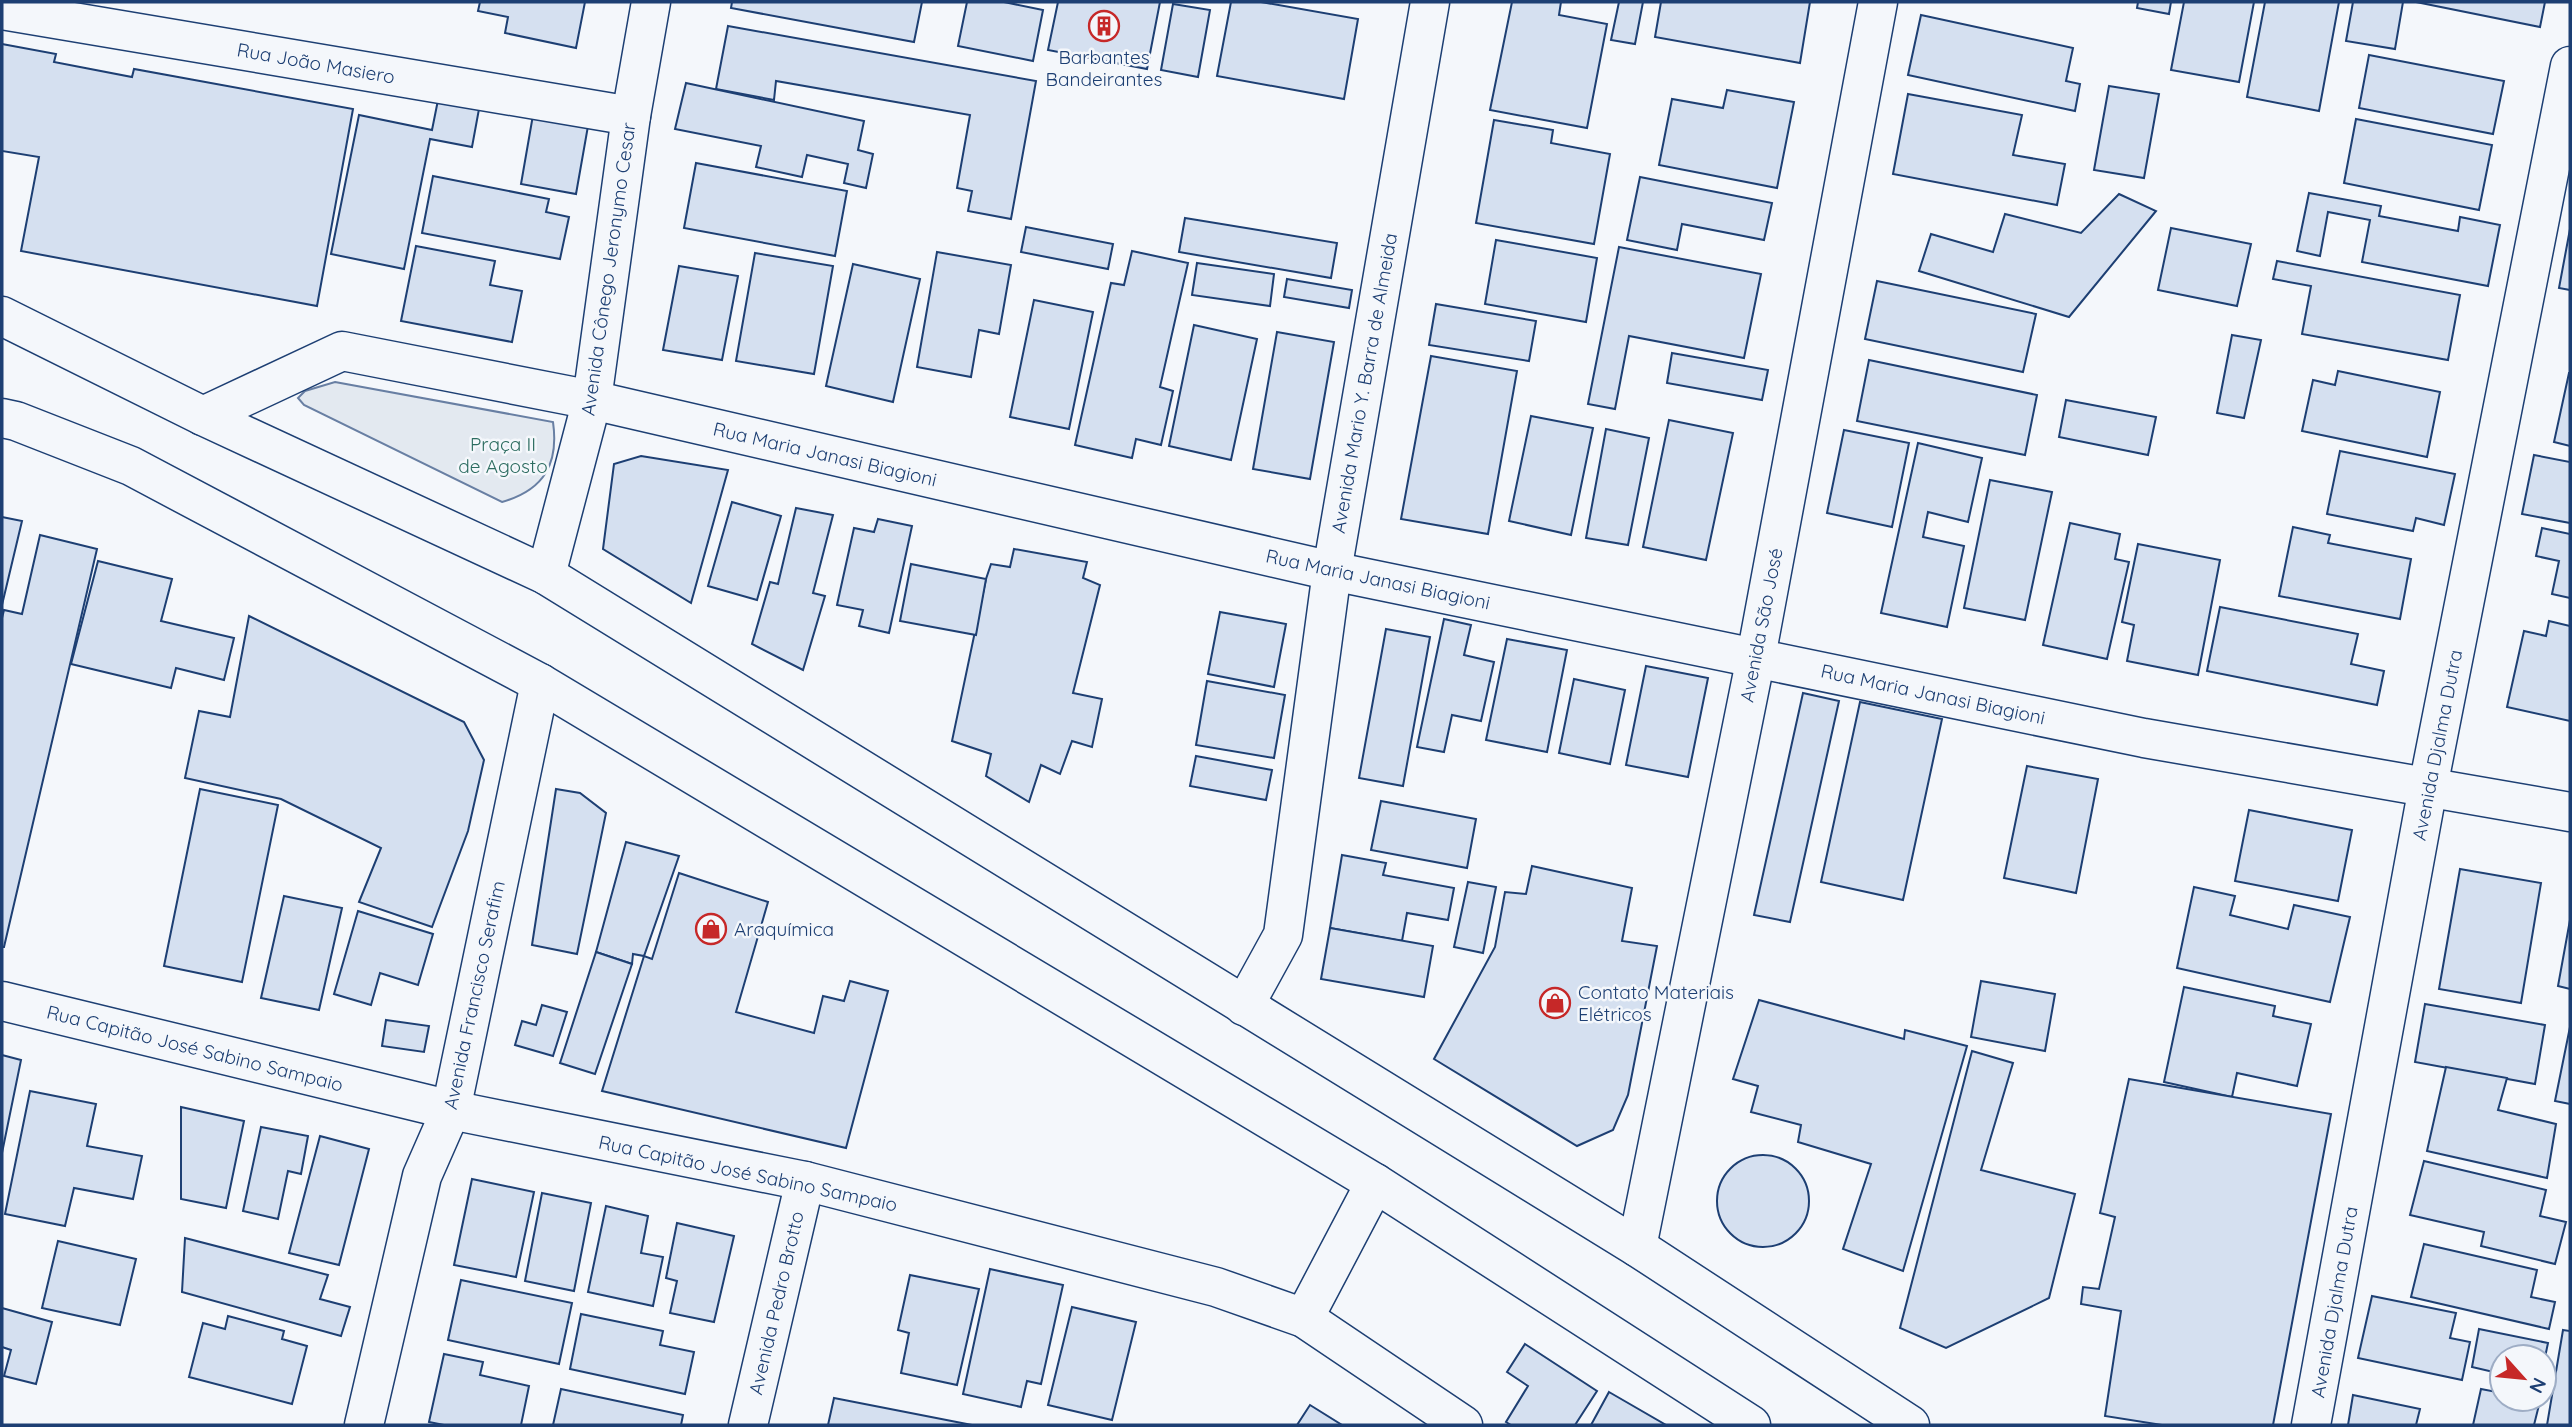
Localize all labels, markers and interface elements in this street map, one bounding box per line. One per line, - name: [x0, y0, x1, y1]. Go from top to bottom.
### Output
- building icon: Barbantes Bandeirantes: [1087, 9, 1121, 43]
- street label: Rua João Masiero: [235, 37, 397, 89]
- place label: Barbantes Bandeirantes: [1046, 45, 1162, 91]
- street label: Avenida Cônego Jeronymo Cesar: [576, 120, 641, 417]
- street label: Avenida Mario Y. Barra de Almeida: [1326, 231, 1402, 535]
- street label: Rua Maria Janasi Biagioni: [711, 417, 939, 491]
- park label: Praça II de Agosto: [458, 432, 548, 478]
- street label: Rua Maria Janasi Biagioni: [1264, 543, 1492, 615]
- street label: Avenida São José: [1734, 546, 1788, 704]
- street label: Avenida Djalma Dutra: [2407, 648, 2467, 842]
- street label: Rua Maria Janasi Biagioni: [1819, 658, 2047, 730]
- street label: Avenida Francisco Serafim: [438, 878, 510, 1112]
- shop icon: Araquímica: [694, 912, 728, 946]
- place label: Araquímica: [734, 917, 834, 941]
- place label: Contato Materiais Elétricos: [1578, 980, 1734, 1026]
- shop icon: Contato Materiais Elétricos: [1538, 986, 1572, 1020]
- street label: Rua Capitão José Sabino Sampaio: [44, 999, 346, 1097]
- street label: Rua Capitão José Sabino Sampaio: [596, 1130, 900, 1216]
- street label: Avenida Djalma Dutra: [2305, 1204, 2363, 1400]
- street label: Avenida Pedro Brotto: [743, 1209, 809, 1397]
- north arrow: [2488, 1343, 2558, 1413]
- text: N: [2524, 1374, 2552, 1397]

